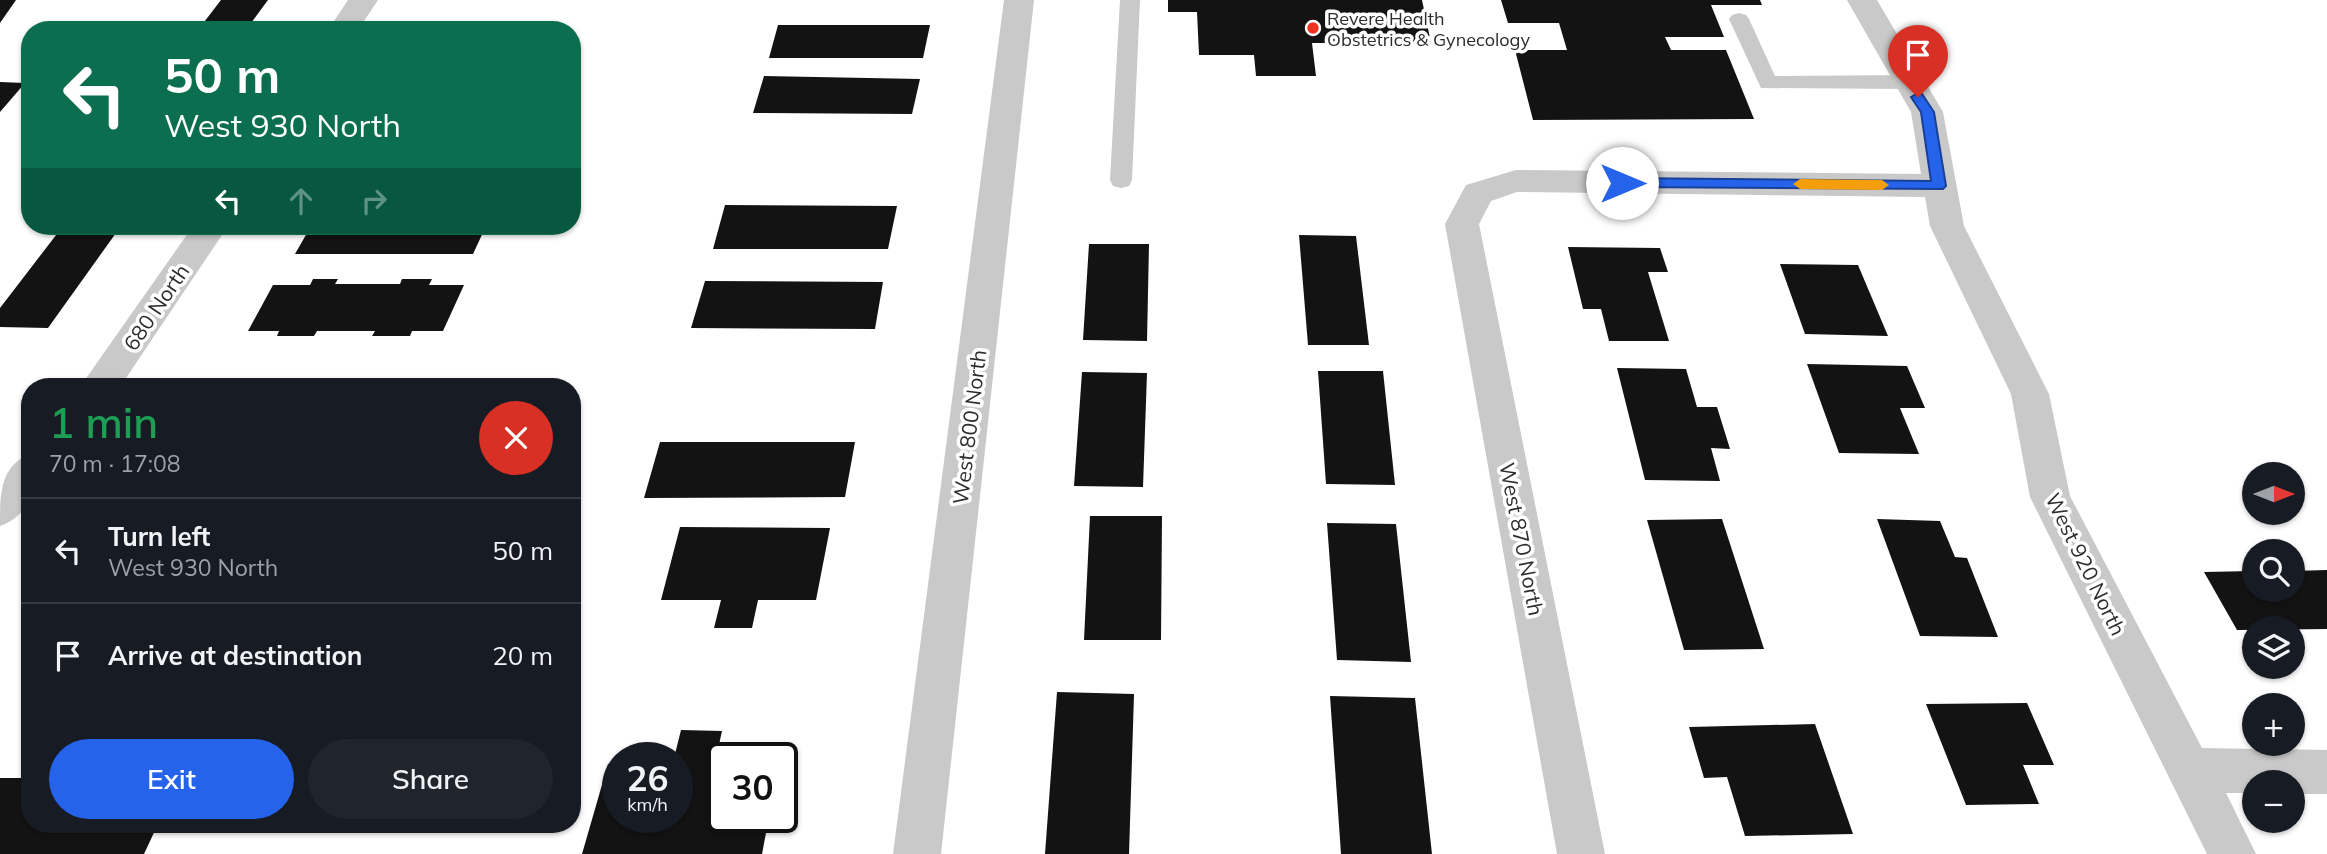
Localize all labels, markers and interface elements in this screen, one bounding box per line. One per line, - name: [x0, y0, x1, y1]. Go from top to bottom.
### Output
- place label: Revere Health Obstetrics & Gynecology: [1327, 7, 1530, 51]
- marker: Revere Health Obstetrics & Gynecology: [1305, 20, 1321, 36]
- pin: [1888, 25, 1948, 97]
- icon: arrive: [1899, 36, 1937, 74]
- text: 50 m: [164, 44, 280, 105]
- icon: left: [49, 49, 140, 140]
- text: West 930 North: [164, 105, 401, 145]
- position arrow: [1585, 146, 1659, 220]
- icon: left: [209, 182, 247, 220]
- icon: ahead: [282, 182, 320, 220]
- icon: right: [355, 182, 393, 220]
- street label: 680 North: [118, 259, 194, 355]
- street label: West 800 North: [947, 348, 991, 506]
- text: 1 min: [49, 396, 158, 449]
- button: close: [479, 401, 553, 475]
- text: 70 m · 17:08: [49, 449, 181, 478]
- street label: West 870 North: [1494, 460, 1550, 618]
- north arrow: [2242, 462, 2305, 525]
- map controls: [2242, 462, 2305, 833]
- street label: West 920 North: [2040, 488, 2132, 640]
- text: Turn left: [108, 520, 210, 553]
- icon: left: [49, 532, 87, 570]
- text: 50 m: [492, 534, 553, 567]
- button: search: [2242, 539, 2305, 602]
- text: West 930 North: [108, 553, 278, 582]
- button: layers: [2242, 616, 2305, 679]
- icon: arrive: [49, 637, 87, 675]
- text: Arrive at destination: [108, 639, 363, 672]
- text: 20 m: [492, 639, 553, 672]
- button: +: [2242, 693, 2305, 756]
- button: Exit: [49, 739, 294, 819]
- button: Share: [308, 739, 553, 819]
- speed limit sign: 30: [707, 742, 798, 833]
- text: 26: [626, 756, 669, 800]
- button: −: [2242, 770, 2305, 833]
- text: km/h: [627, 793, 668, 816]

